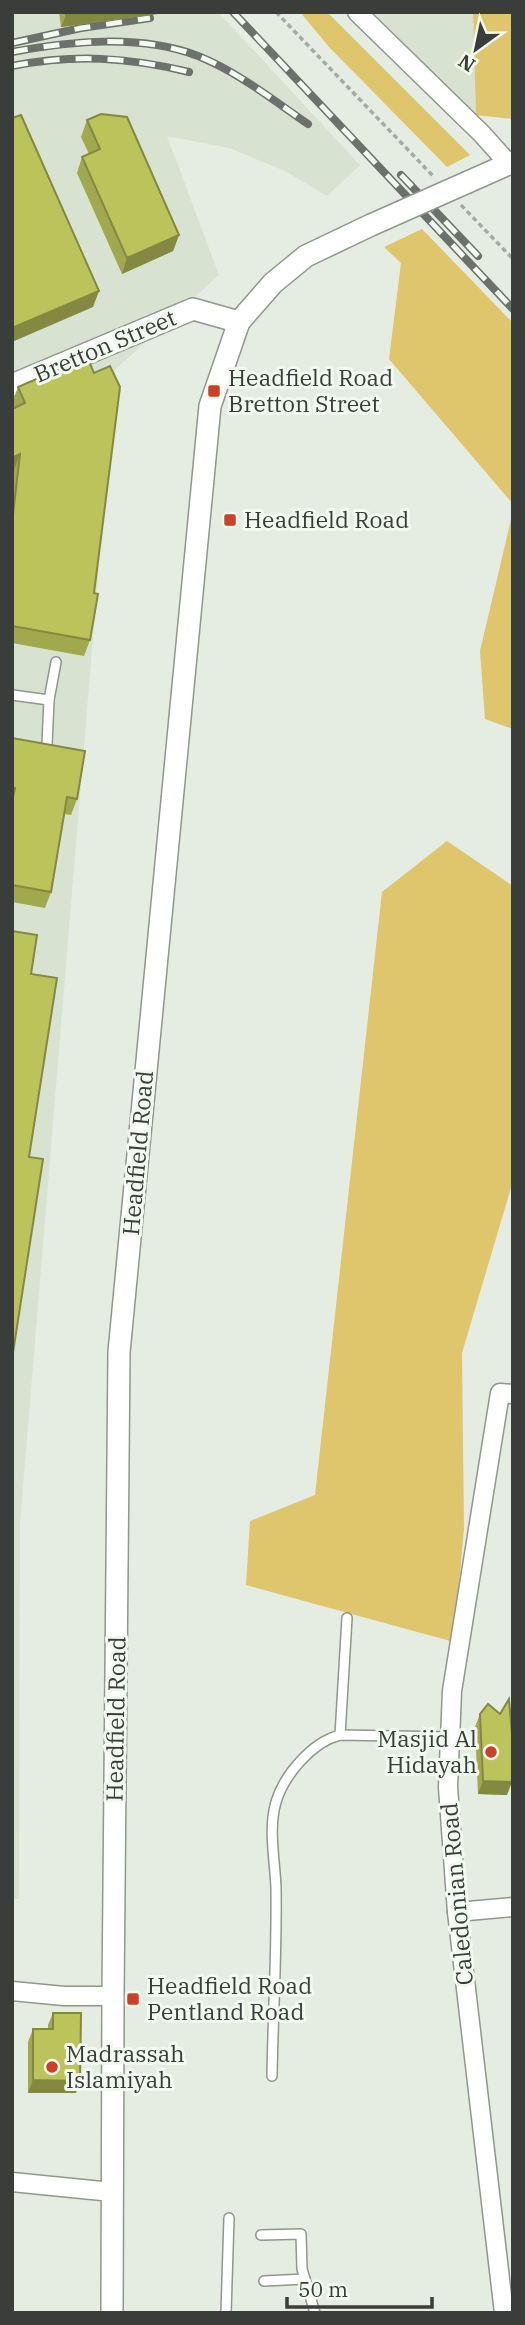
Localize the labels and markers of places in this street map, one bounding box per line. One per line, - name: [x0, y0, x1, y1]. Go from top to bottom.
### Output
- place label: Headfield Road Bretton Street: [228, 362, 393, 418]
- marker: Headfield Road Bretton Street: [206, 383, 222, 399]
- place label: Headfield Road: [244, 504, 409, 534]
- marker: Headfield Road: [222, 512, 238, 528]
- place label: Masjid Al Hidayah: [377, 1723, 477, 1779]
- marker: Masjid Al Hidayah: [483, 1744, 499, 1760]
- place label: Headfield Road Pentland Road: [147, 1970, 312, 2026]
- marker: Headfield Road Pentland Road: [125, 1991, 141, 2007]
- place label: Madrassah Islamiyah: [66, 2038, 185, 2094]
- marker: Madrassah Islamiyah: [44, 2059, 60, 2075]

